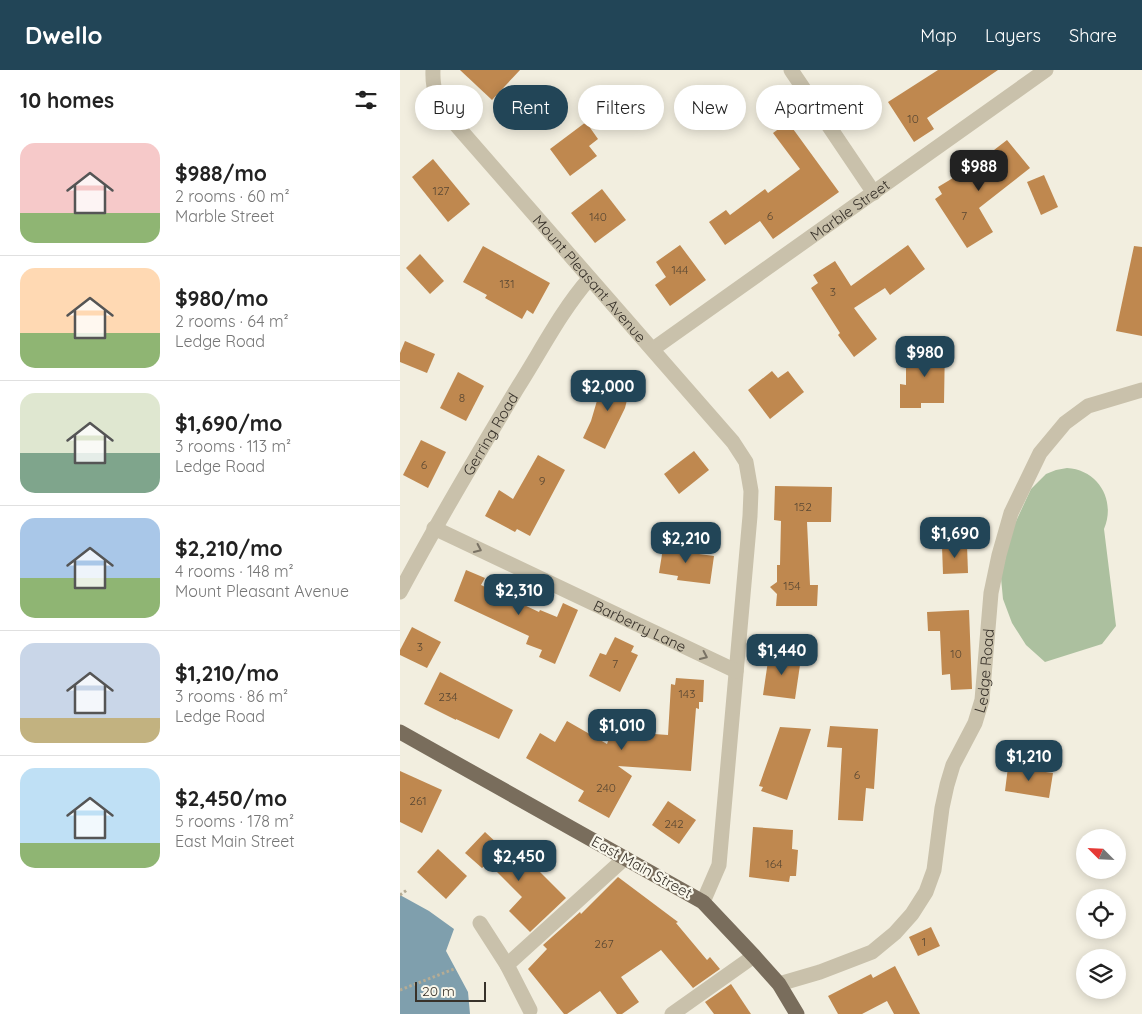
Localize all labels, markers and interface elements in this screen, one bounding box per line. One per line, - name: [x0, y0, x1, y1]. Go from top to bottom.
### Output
- text: Dwello: [25, 20, 102, 50]
- text: Map: [920, 24, 957, 47]
- text: Layers: [985, 24, 1041, 47]
- text: Share: [1069, 24, 1117, 47]
- chip: Buy: [415, 85, 483, 130]
- chip: Rent: [493, 85, 568, 130]
- chip: Filters: [578, 85, 664, 130]
- chip: New: [674, 85, 746, 130]
- chip: Apartment: [756, 85, 882, 130]
- icon: filters: [352, 86, 380, 114]
- text: 10 homes: [20, 87, 114, 113]
- house number: 10: [907, 111, 919, 126]
- pin: $988: [949, 150, 1009, 192]
- text: $988: [961, 156, 997, 176]
- text: $988/mo: [175, 160, 267, 186]
- icon: home: [60, 163, 120, 223]
- street label: Marble Street: [806, 175, 893, 244]
- house number: 127: [432, 183, 450, 198]
- text: 2 rooms · 60 m²: [175, 186, 289, 206]
- text: Marble Street: [175, 206, 274, 226]
- house number: 6: [767, 208, 774, 223]
- house number: 7: [961, 208, 967, 223]
- house number: 140: [589, 209, 607, 224]
- street label: Mount Pleasant Avenue: [529, 211, 651, 346]
- house number: 144: [672, 262, 688, 277]
- house number: 131: [499, 276, 515, 291]
- house number: 3: [830, 284, 836, 299]
- text: $980/mo: [175, 285, 268, 311]
- icon: home: [60, 288, 120, 348]
- text: 2 rooms · 64 m²: [175, 311, 289, 331]
- text: Ledge Road: [175, 331, 265, 351]
- pin: $980: [895, 336, 955, 378]
- text: $980: [906, 342, 944, 362]
- pin: $2,000: [567, 370, 649, 412]
- text: $2,000: [582, 376, 634, 396]
- street label: Gerring Road: [458, 389, 522, 479]
- house number: 8: [459, 390, 465, 405]
- text: $1,690/mo: [175, 410, 282, 436]
- icon: home: [60, 413, 120, 473]
- text: 3 rooms · 113 m²: [175, 436, 291, 456]
- text: Ledge Road: [175, 456, 265, 476]
- house number: 6: [421, 457, 428, 472]
- house number: 9: [539, 473, 546, 488]
- house number: 152: [794, 499, 812, 514]
- pin: $1,690: [914, 516, 996, 559]
- pin: $2,210: [645, 522, 727, 564]
- text: $1,690: [931, 523, 979, 543]
- text: $2,210: [662, 528, 710, 548]
- text: $2,210/mo: [175, 535, 283, 561]
- icon: home: [60, 538, 120, 598]
- one-way arrow: [473, 543, 482, 554]
- text: 4 rooms · 148 m²: [175, 561, 294, 581]
- pin: $2,310: [478, 574, 560, 616]
- house number: 154: [783, 578, 801, 593]
- text: $2,310: [495, 580, 543, 600]
- text: Mount Pleasant Avenue: [175, 581, 349, 601]
- street label: Barberry Lane: [591, 595, 690, 656]
- street label: Ledge Road: [969, 628, 997, 715]
- pin: $1,440: [741, 634, 823, 676]
- house number: 3: [417, 639, 423, 654]
- text: $1,440: [758, 640, 806, 660]
- house number: 10: [950, 646, 962, 661]
- one-way arrow: [699, 650, 708, 660]
- house number: 7: [612, 656, 618, 671]
- text: $1,210/mo: [175, 660, 279, 686]
- icon: home: [60, 663, 120, 723]
- text: 3 rooms · 86 m²: [175, 686, 288, 706]
- house number: 143: [679, 686, 695, 701]
- house number: 234: [438, 689, 458, 704]
- text: Ledge Road: [175, 706, 265, 726]
- pin: $1,010: [581, 708, 663, 751]
- text: $1,010: [599, 715, 645, 735]
- pin: $1,210: [988, 740, 1070, 782]
- text: $1,210: [1006, 746, 1052, 766]
- house number: 6: [854, 767, 861, 782]
- house number: 240: [596, 780, 616, 795]
- text: $2,450/mo: [175, 785, 287, 811]
- icon: home: [60, 788, 120, 848]
- house number: 261: [409, 793, 427, 808]
- text: 5 rooms · 178 m²: [175, 811, 294, 831]
- house number: 242: [664, 816, 684, 831]
- north arrow: [1076, 829, 1126, 879]
- map controls: [1076, 829, 1126, 999]
- text: East Main Street: [175, 831, 295, 851]
- street label: East Main Street: [588, 831, 696, 903]
- pin: $2,450: [478, 840, 560, 882]
- text: $2,450: [493, 846, 545, 866]
- house number: 164: [765, 856, 783, 871]
- button: locate: [1076, 889, 1126, 939]
- house number: 1: [922, 934, 926, 949]
- house number: 267: [594, 936, 614, 951]
- button: layers: [1076, 949, 1126, 999]
- scale bar: [415, 979, 486, 1002]
- text: 20 m: [422, 982, 455, 1000]

